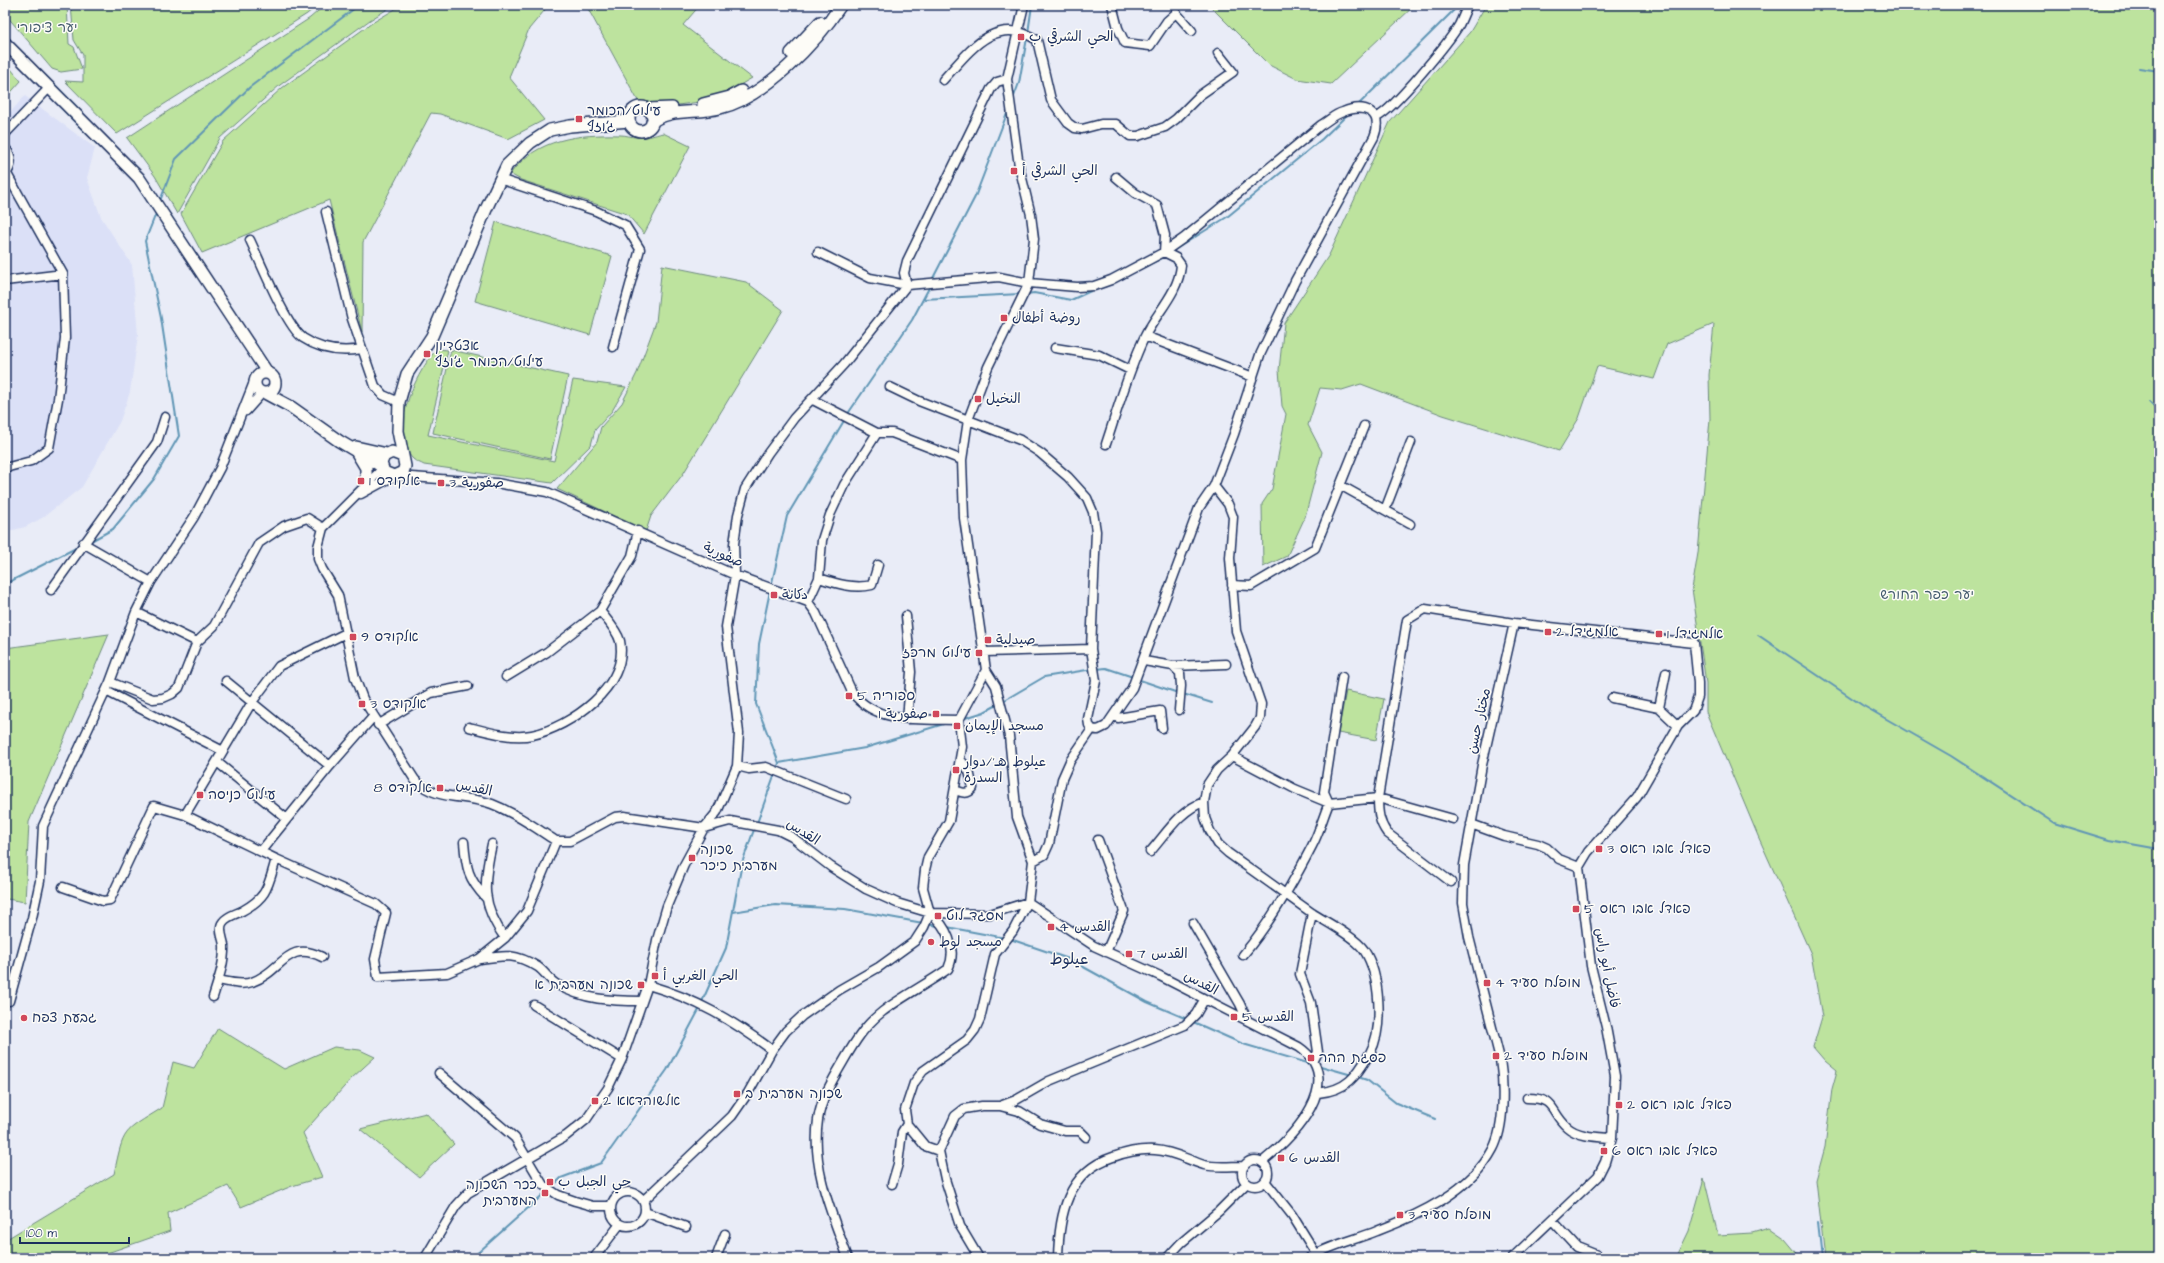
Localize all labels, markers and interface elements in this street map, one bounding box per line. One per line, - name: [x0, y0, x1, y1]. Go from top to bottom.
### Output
- park label: יער ציפורי: [17, 18, 77, 38]
- place label: الحي الشرقي ب: [1029, 27, 1114, 49]
- marker: الحي الشرقي ب: [1016, 32, 1026, 42]
- place label: עילוט/הכומר ג׳וזף: [587, 101, 661, 137]
- marker: עילוט/הכומר ג׳וזף: [574, 114, 584, 124]
- place label: الحي الشرقي أ: [1022, 161, 1098, 183]
- marker: الحي الشرقي أ: [1009, 166, 1019, 176]
- place label: روضة أطفال: [1012, 308, 1081, 328]
- marker: روضة أطفال: [999, 313, 1009, 323]
- place label: אצטדיון עילוט/הכומר ג׳וזף: [435, 336, 543, 372]
- marker: אצטדיון עילוט/הכומר ג׳וזף: [422, 349, 432, 359]
- place label: النخيل: [986, 389, 1021, 409]
- marker: النخيل: [973, 394, 983, 404]
- place label: אלקודס 1: [369, 471, 420, 491]
- place label: صفورية 3: [449, 473, 504, 493]
- marker: אלקודס 1: [356, 476, 366, 486]
- marker: صفورية 3: [436, 478, 446, 488]
- street label: صفورية: [700, 537, 746, 573]
- place label: دكانة: [782, 585, 808, 605]
- park label: יער כפר החורש: [1880, 585, 1974, 605]
- marker: دكانة: [769, 590, 779, 600]
- place label: אלמגידל 2: [1556, 622, 1619, 642]
- place label: אלמגידל 1: [1667, 624, 1723, 644]
- place label: אלקודס 9: [361, 627, 418, 647]
- marker: אלמגידל 2: [1543, 627, 1553, 637]
- marker: אלמגידל 1: [1654, 629, 1664, 639]
- place label: صيدلية: [996, 630, 1035, 650]
- marker: אלקודס 9: [348, 632, 358, 642]
- marker: صيدلية: [983, 635, 993, 645]
- place label: עילוט מרכז: [902, 643, 971, 663]
- marker: עילוט מרכז: [974, 648, 984, 658]
- place label: ספוריה 5: [857, 686, 915, 706]
- street label: مختار حسن: [1462, 686, 1496, 756]
- marker: ספוריה 5: [844, 691, 854, 701]
- place label: אלקודס 3: [370, 694, 427, 714]
- marker: אלקודס 3: [357, 699, 367, 709]
- place label: صفورية 1: [878, 704, 928, 724]
- marker: صفورية 1: [931, 709, 941, 719]
- place label: مسجد الإيمان: [965, 716, 1044, 736]
- marker: مسجد الإيمان: [952, 721, 962, 731]
- place label: عيلوط هـ‘/دوار السدرة: [963, 752, 1046, 788]
- marker: عيلوط هـ‘/دوار السدرة: [951, 765, 961, 775]
- street label: القدس: [454, 774, 494, 802]
- place label: אלקודס 8: [373, 778, 432, 798]
- marker: אלקודס 8: [435, 783, 445, 793]
- place label: עילוט כניסה: [208, 785, 276, 805]
- marker: עילוט כניסה: [195, 790, 205, 800]
- street label: القدس: [782, 814, 824, 850]
- place label: פאדל אבו ראס 3: [1607, 839, 1711, 859]
- place label: שכונה מערבית כיכר: [700, 840, 777, 876]
- marker: פאדל אבו ראס 3: [1594, 844, 1604, 854]
- marker: שכונה מערבית כיכר: [687, 853, 697, 863]
- place label: פאדל אבו ראס 5: [1584, 899, 1691, 919]
- marker: פאדל אבו ראס 5: [1571, 904, 1581, 914]
- place label: מסגד לוט: [946, 906, 1004, 926]
- marker: מסגד לוט: [933, 911, 943, 921]
- place label: القدس 4: [1059, 917, 1111, 937]
- marker: القدس 4: [1046, 922, 1056, 932]
- street label: فاضل أبو راس: [1589, 926, 1625, 1010]
- place label: مسجد لوط: [939, 932, 1002, 952]
- marker: مسجد لوط: [926, 937, 936, 947]
- place label: القدس 7: [1137, 944, 1188, 964]
- district label: عيلوط: [1050, 948, 1088, 970]
- marker: القدس 7: [1124, 949, 1134, 959]
- place label: الحي الغربي أ: [663, 966, 738, 988]
- street label: القدس: [1180, 966, 1222, 1000]
- marker: الحي الغربي أ: [650, 971, 660, 981]
- place label: מופלח סעיד 4: [1495, 973, 1581, 993]
- place label: שכונה מערבית א: [534, 975, 633, 995]
- marker: מופלח סעיד 4: [1482, 978, 1492, 988]
- marker: שכונה מערבית א: [636, 980, 646, 990]
- place label: القدس 5: [1242, 1007, 1294, 1027]
- place label: גבעת צפח: [32, 1008, 97, 1028]
- marker: القدس 5: [1229, 1012, 1239, 1022]
- marker: גבעת צפח: [19, 1013, 29, 1023]
- place label: מופלח סעיד 2: [1504, 1046, 1588, 1066]
- place label: פסגת ההר: [1319, 1048, 1386, 1068]
- marker: מופלח סעיד 2: [1491, 1051, 1501, 1061]
- marker: פסגת ההר: [1306, 1053, 1316, 1063]
- place label: שכונה מערבית ב: [745, 1084, 842, 1104]
- marker: שכונה מערבית ב: [732, 1089, 742, 1099]
- place label: אלשוהדאא 2: [603, 1091, 680, 1111]
- place label: פאדל אבו ראס 2: [1627, 1095, 1732, 1115]
- marker: אלשוהדאא 2: [590, 1096, 600, 1106]
- marker: פאדל אבו ראס 2: [1614, 1100, 1624, 1110]
- place label: פאדל אבו ראס 6: [1612, 1141, 1718, 1161]
- marker: פאדל אבו ראס 6: [1599, 1146, 1609, 1156]
- place label: القدس 6: [1289, 1148, 1340, 1168]
- marker: القدس 6: [1276, 1153, 1286, 1163]
- place label: حي الجبل ب: [558, 1172, 631, 1194]
- place label: ככר השכונה המערבית: [466, 1175, 537, 1211]
- marker: حي الجبل ب: [545, 1177, 555, 1187]
- marker: ככר השכונה המערבית: [540, 1188, 550, 1198]
- place label: מופלח סעיד 3: [1408, 1205, 1491, 1225]
- marker: מופלח סעיד 3: [1395, 1210, 1405, 1220]
- scale bar: [20, 1219, 129, 1245]
- text: 100 m: [26, 1225, 57, 1242]

